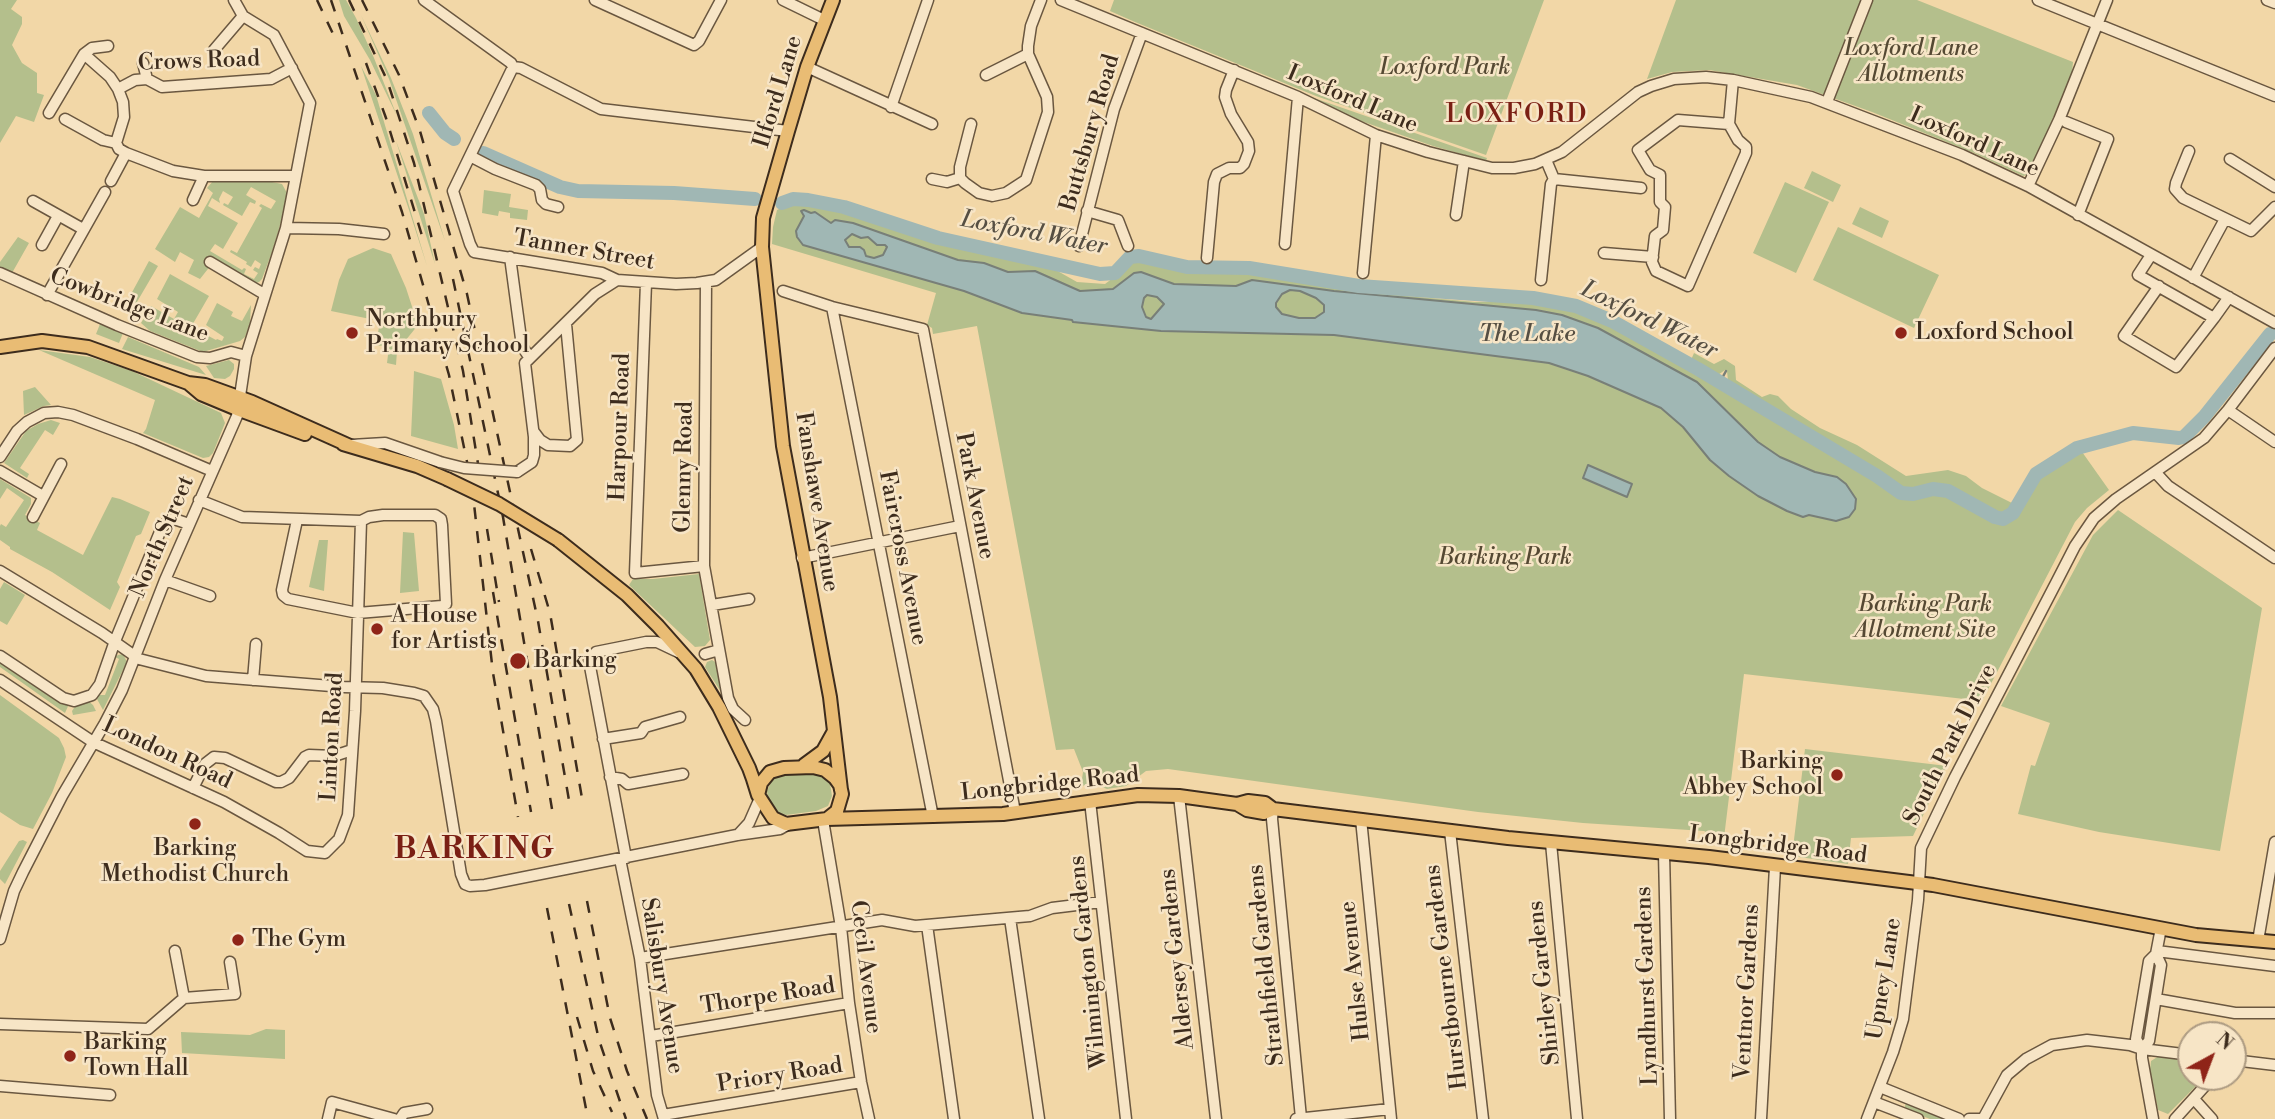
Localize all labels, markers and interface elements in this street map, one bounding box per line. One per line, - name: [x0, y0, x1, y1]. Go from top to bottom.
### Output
- street label: Ilford Lane: [749, 32, 809, 152]
- park label: Loxford Lane Allotments: [1844, 35, 1978, 89]
- street label: Crows Road: [137, 46, 261, 78]
- street label: Buttsbury Road: [1055, 51, 1127, 215]
- park label: Loxford Park: [1380, 54, 1510, 82]
- street label: Loxford Lane: [1282, 60, 1422, 140]
- district label: LOXFORD: [1446, 100, 1588, 132]
- street label: Loxford Lane: [1905, 102, 2043, 184]
- water label: Loxford Water: [958, 206, 1110, 262]
- street label: Tanner Street: [511, 225, 657, 277]
- street label: Cowbridge Lane: [45, 263, 213, 349]
- water label: Loxford Water: [1576, 276, 1722, 366]
- place label: Northbury Primary School: [366, 306, 529, 360]
- place label: Loxford School: [1915, 319, 2074, 347]
- water label: The Lake: [1479, 321, 1575, 349]
- marker: Northbury Primary School: [344, 325, 360, 341]
- marker: Loxford School: [1893, 325, 1909, 341]
- street label: Harpour Road: [605, 353, 637, 501]
- street label: Glenny Road: [670, 401, 700, 533]
- street label: Fanshawe Avenue: [788, 410, 844, 594]
- street label: Park Avenue: [948, 430, 1000, 562]
- street label: Faircross Avenue: [872, 468, 932, 648]
- street label: North Street: [125, 472, 201, 602]
- park label: Barking Park: [1438, 544, 1572, 572]
- park label: Barking Park Allotment Site: [1854, 591, 1996, 645]
- place label: A House for Artists: [391, 602, 497, 656]
- marker: A House for Artists: [369, 621, 385, 637]
- place label: Barking: [534, 647, 617, 675]
- marker: Barking: [508, 651, 528, 671]
- street label: South Park Drive: [1898, 660, 2004, 830]
- street label: Linton Road: [316, 672, 350, 802]
- street label: London Road: [98, 712, 236, 796]
- place label: Barking Abbey School: [1683, 748, 1823, 802]
- street label: Longbridge Road: [959, 762, 1141, 808]
- marker: Barking Abbey School: [1829, 767, 1845, 783]
- marker: Barking Methodist Church: [187, 816, 203, 832]
- street label: Longbridge Road: [1687, 821, 1869, 871]
- district label: BARKING: [395, 833, 555, 869]
- place label: Barking Methodist Church: [101, 835, 289, 889]
- street label: Wilmington Gardens: [1064, 854, 1114, 1070]
- street label: Strathfield Gardens: [1243, 863, 1291, 1067]
- street label: Hurstbourne Gardens: [1420, 863, 1474, 1091]
- street label: Aldersey Gardens: [1155, 867, 1201, 1051]
- street label: Lyndhurst Gardens: [1631, 886, 1665, 1086]
- street label: Salisbury Avenue: [633, 896, 689, 1076]
- street label: Cecil Avenue: [843, 899, 887, 1035]
- street label: Shirley Gardens: [1523, 899, 1567, 1067]
- street label: Hulse Avenue: [1335, 900, 1377, 1042]
- street label: Ventnor Gardens: [1730, 903, 1766, 1081]
- street label: Upney Lane: [1862, 916, 1908, 1042]
- place label: The Gym: [252, 926, 346, 954]
- marker: The Gym: [230, 932, 246, 948]
- street label: Thorpe Road: [699, 973, 837, 1021]
- north arrow: [2177, 1021, 2247, 1091]
- text: N: [2211, 1028, 2238, 1056]
- place label: Barking Town Hall: [84, 1029, 189, 1083]
- marker: Barking Town Hall: [62, 1048, 78, 1064]
- street label: Priory Road: [715, 1052, 845, 1100]

